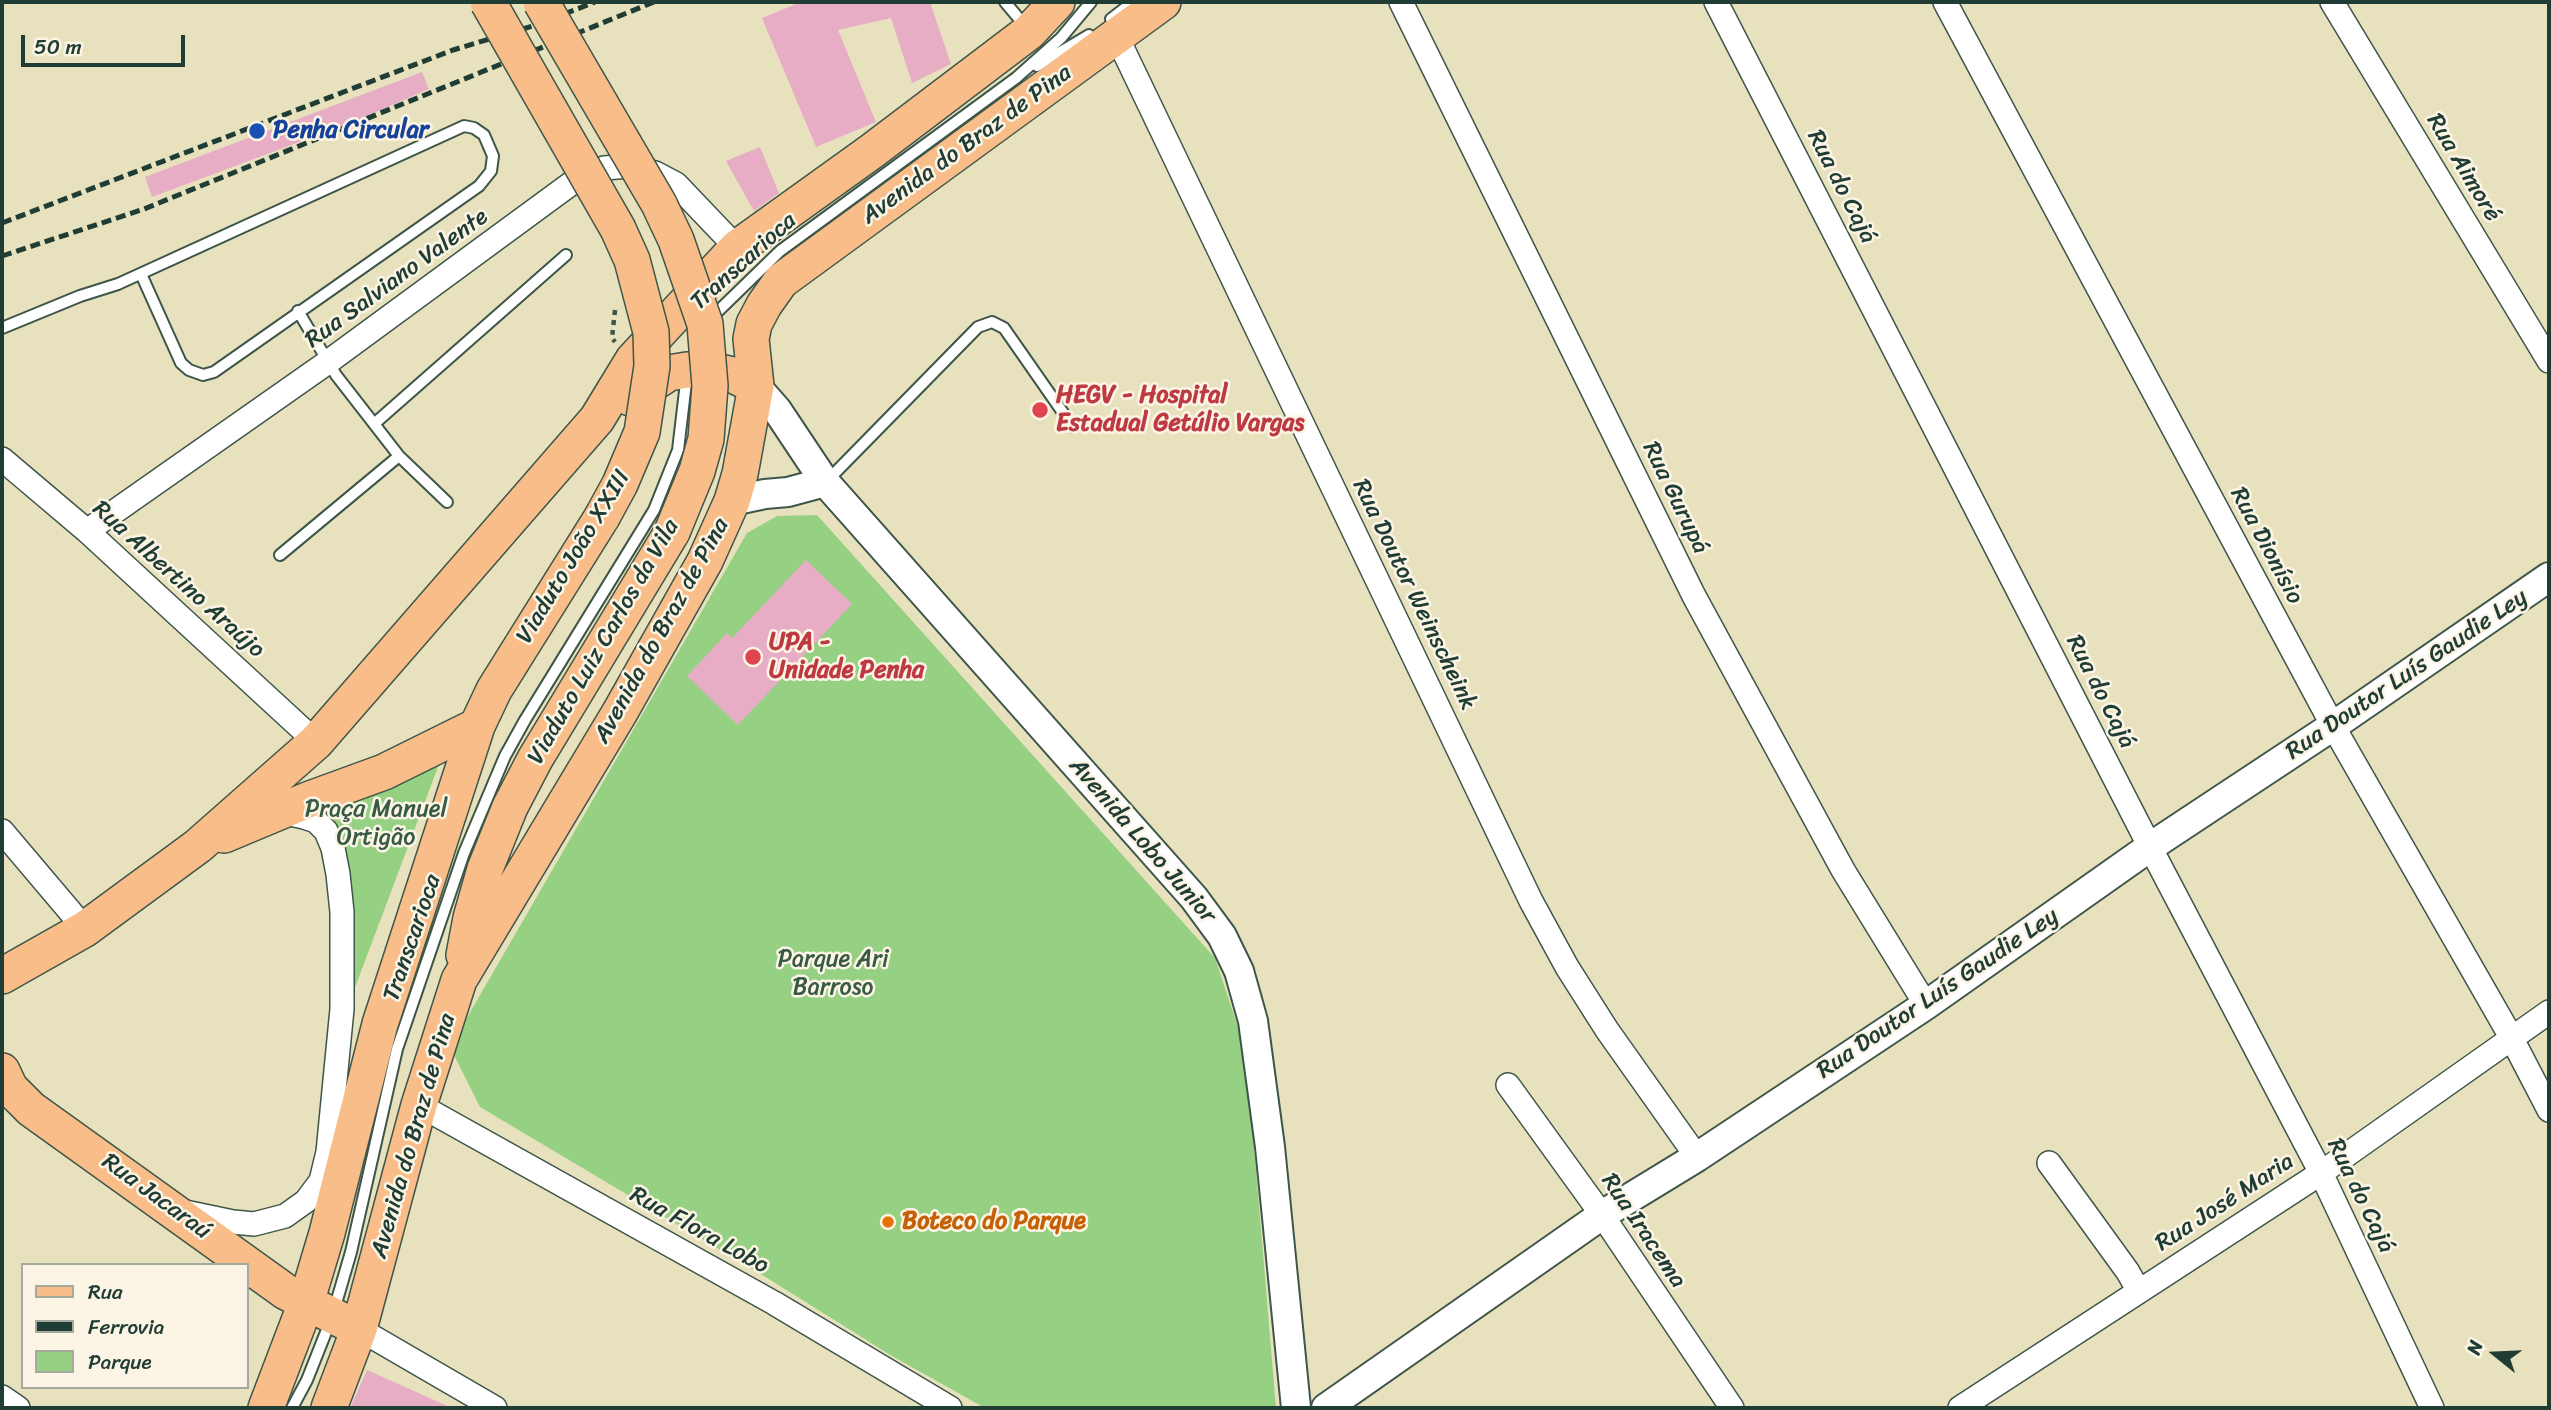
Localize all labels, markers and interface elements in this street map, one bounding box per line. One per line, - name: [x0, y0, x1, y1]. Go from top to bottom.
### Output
- scale bar: [24, 21, 189, 65]
- text: 50 m: [34, 28, 82, 66]
- street label: Avenida do Braz de Pina: [856, 59, 1078, 231]
- street label: Rua Aimoré: [2420, 109, 2506, 227]
- place label: Penha Circular: [273, 117, 429, 145]
- marker: Penha Circular: [247, 121, 267, 141]
- street label: Rua do Cajá: [1800, 125, 1882, 249]
- street label: Rua Salviano Valente: [300, 203, 494, 355]
- street label: Transcarioca: [685, 207, 803, 317]
- place label: HEGV - Hospital Estadual Getúlio Vargas: [1056, 382, 1304, 438]
- marker: HEGV - Hospital Estadual Getúlio Vargas: [1030, 400, 1050, 420]
- street label: Rua Gurupá: [1636, 437, 1714, 559]
- street label: Viaduto João XXIII: [511, 465, 637, 649]
- street label: Rua Doutor Weinscheink: [1346, 475, 1482, 715]
- street label: Rua Dionísio: [2223, 483, 2309, 609]
- street label: Rua Albertino Araújo: [86, 495, 270, 665]
- street label: Avenida do Braz de Pina: [588, 513, 736, 749]
- street label: Viaduto Luiz Carlos da Vila: [522, 514, 686, 770]
- street label: Rua Doutor Luís Gaudie Ley: [2281, 583, 2533, 767]
- place label: UPA - Unidade Penha: [769, 629, 924, 685]
- street label: Rua do Cajá: [2059, 630, 2141, 754]
- marker: UPA - Unidade Penha: [743, 647, 763, 667]
- street label: Avenida Lobo Junior: [1062, 752, 1222, 930]
- park label: Praça Manuel Ortigão: [305, 796, 447, 852]
- street label: Transcarioca: [378, 871, 448, 1005]
- street label: Rua Doutor Luís Gaudie Ley: [1812, 902, 2064, 1086]
- park label: Parque Ari Barroso: [777, 946, 889, 1002]
- street label: Avenida do Braz de Pina: [365, 1010, 463, 1262]
- street label: Rua do Cajá: [2320, 1134, 2400, 1258]
- street label: Rua Jacaraú: [96, 1148, 216, 1246]
- street label: Rua José Maria: [2151, 1148, 2299, 1258]
- street label: Rua Iracema: [1594, 1168, 1692, 1294]
- street label: Rua Flora Lobo: [624, 1181, 774, 1281]
- place label: Boteco do Parque: [902, 1208, 1086, 1236]
- marker: Boteco do Parque: [880, 1214, 896, 1230]
- legend: [21, 1263, 248, 1389]
- text: Rua: [88, 1273, 123, 1311]
- text: Ferrovia: [88, 1308, 164, 1346]
- north arrow: [2460, 1319, 2530, 1389]
- text: N: [2457, 1336, 2492, 1359]
- text: Parque: [88, 1343, 152, 1381]

